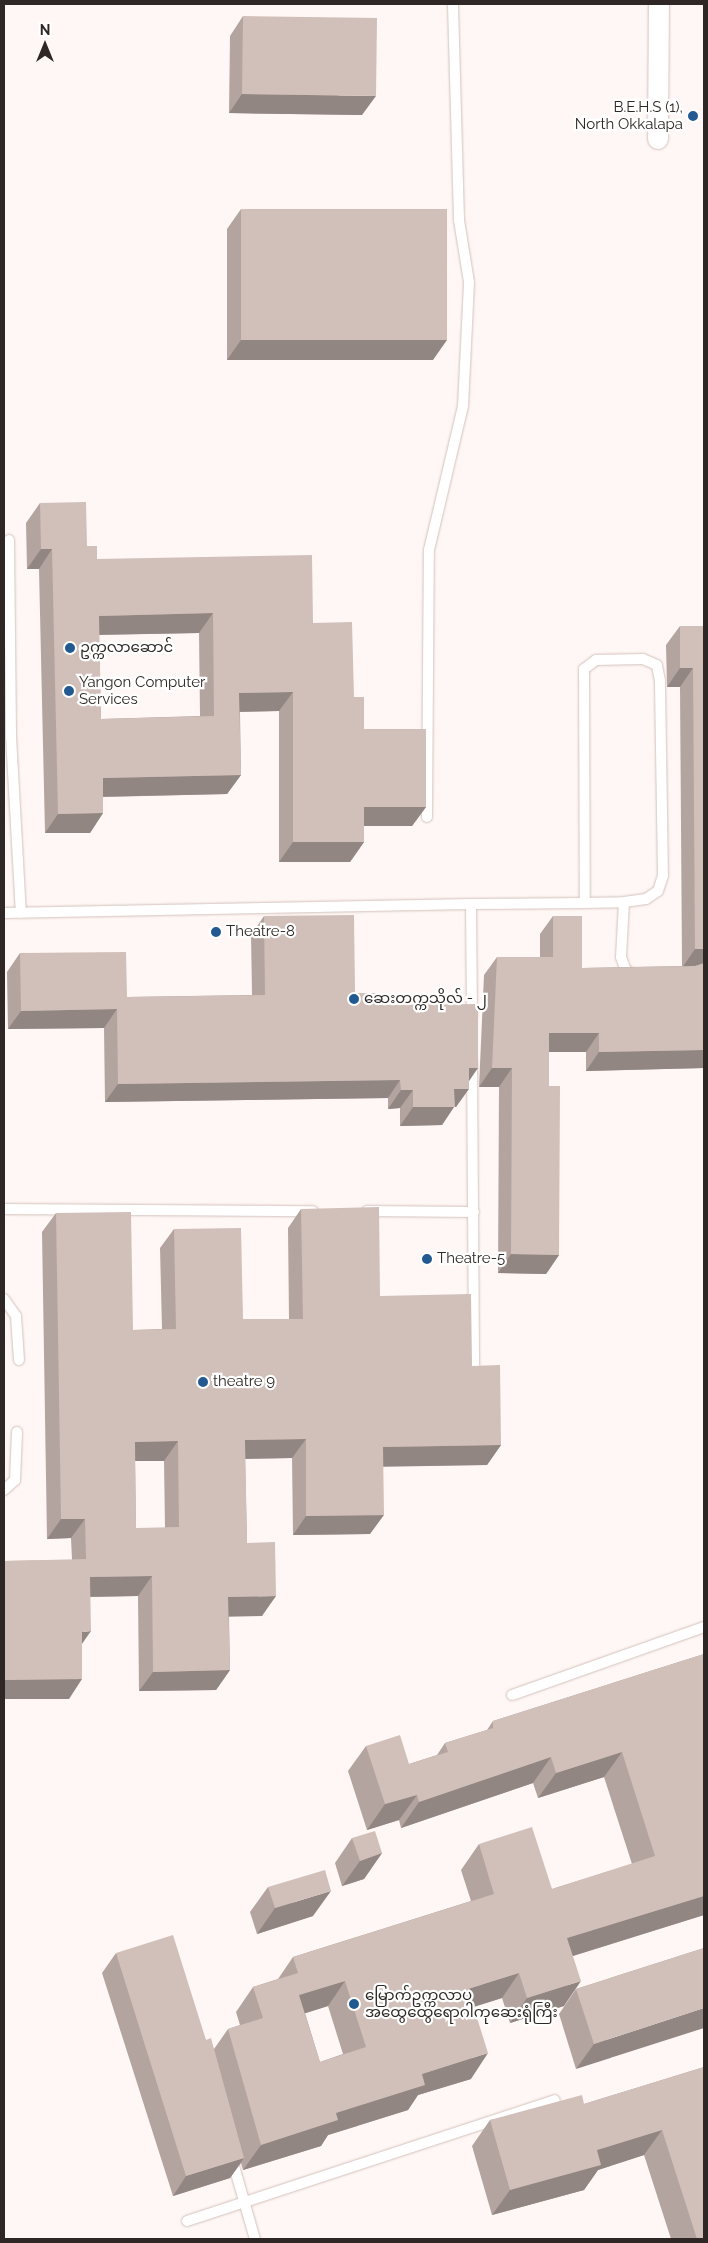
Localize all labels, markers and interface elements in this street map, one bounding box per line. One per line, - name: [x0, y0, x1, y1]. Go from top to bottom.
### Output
- north arrow: [20, 20, 70, 70]
- text: N: [40, 22, 50, 38]
- place label: B.E.H.S (1), North Okkalapa: [575, 98, 683, 133]
- marker: B.E.H.S (1), North Okkalapa: [687, 110, 699, 122]
- place label: ဥက္ကလာဆောင်: [80, 639, 173, 657]
- marker: ဥက္ကလာဆောင်: [64, 642, 76, 654]
- place label: Yangon Computer Services: [79, 673, 205, 708]
- marker: Yangon Computer Services: [63, 685, 75, 697]
- place label: Theatre-8: [226, 923, 295, 941]
- marker: Theatre-8: [210, 926, 222, 938]
- place label: ဆေးတက္ကသိုလ် - ၂: [364, 990, 487, 1008]
- marker: ဆေးတက္ကသိုလ် - ၂: [348, 993, 360, 1005]
- place label: Theatre-5: [437, 1250, 505, 1268]
- marker: Theatre-5: [421, 1253, 433, 1265]
- place label: theatre 9: [213, 1373, 275, 1391]
- marker: theatre 9: [197, 1376, 209, 1388]
- place label: မြောက်ဥက္ကလာပ အထွေထွေရောဂါကုဆေးရုံကြီး: [365, 1986, 558, 2021]
- marker: မြောက်ဥက္ကလာပ အထွေထွေရောဂါကုဆေးရုံကြီး: [347, 1997, 361, 2011]

